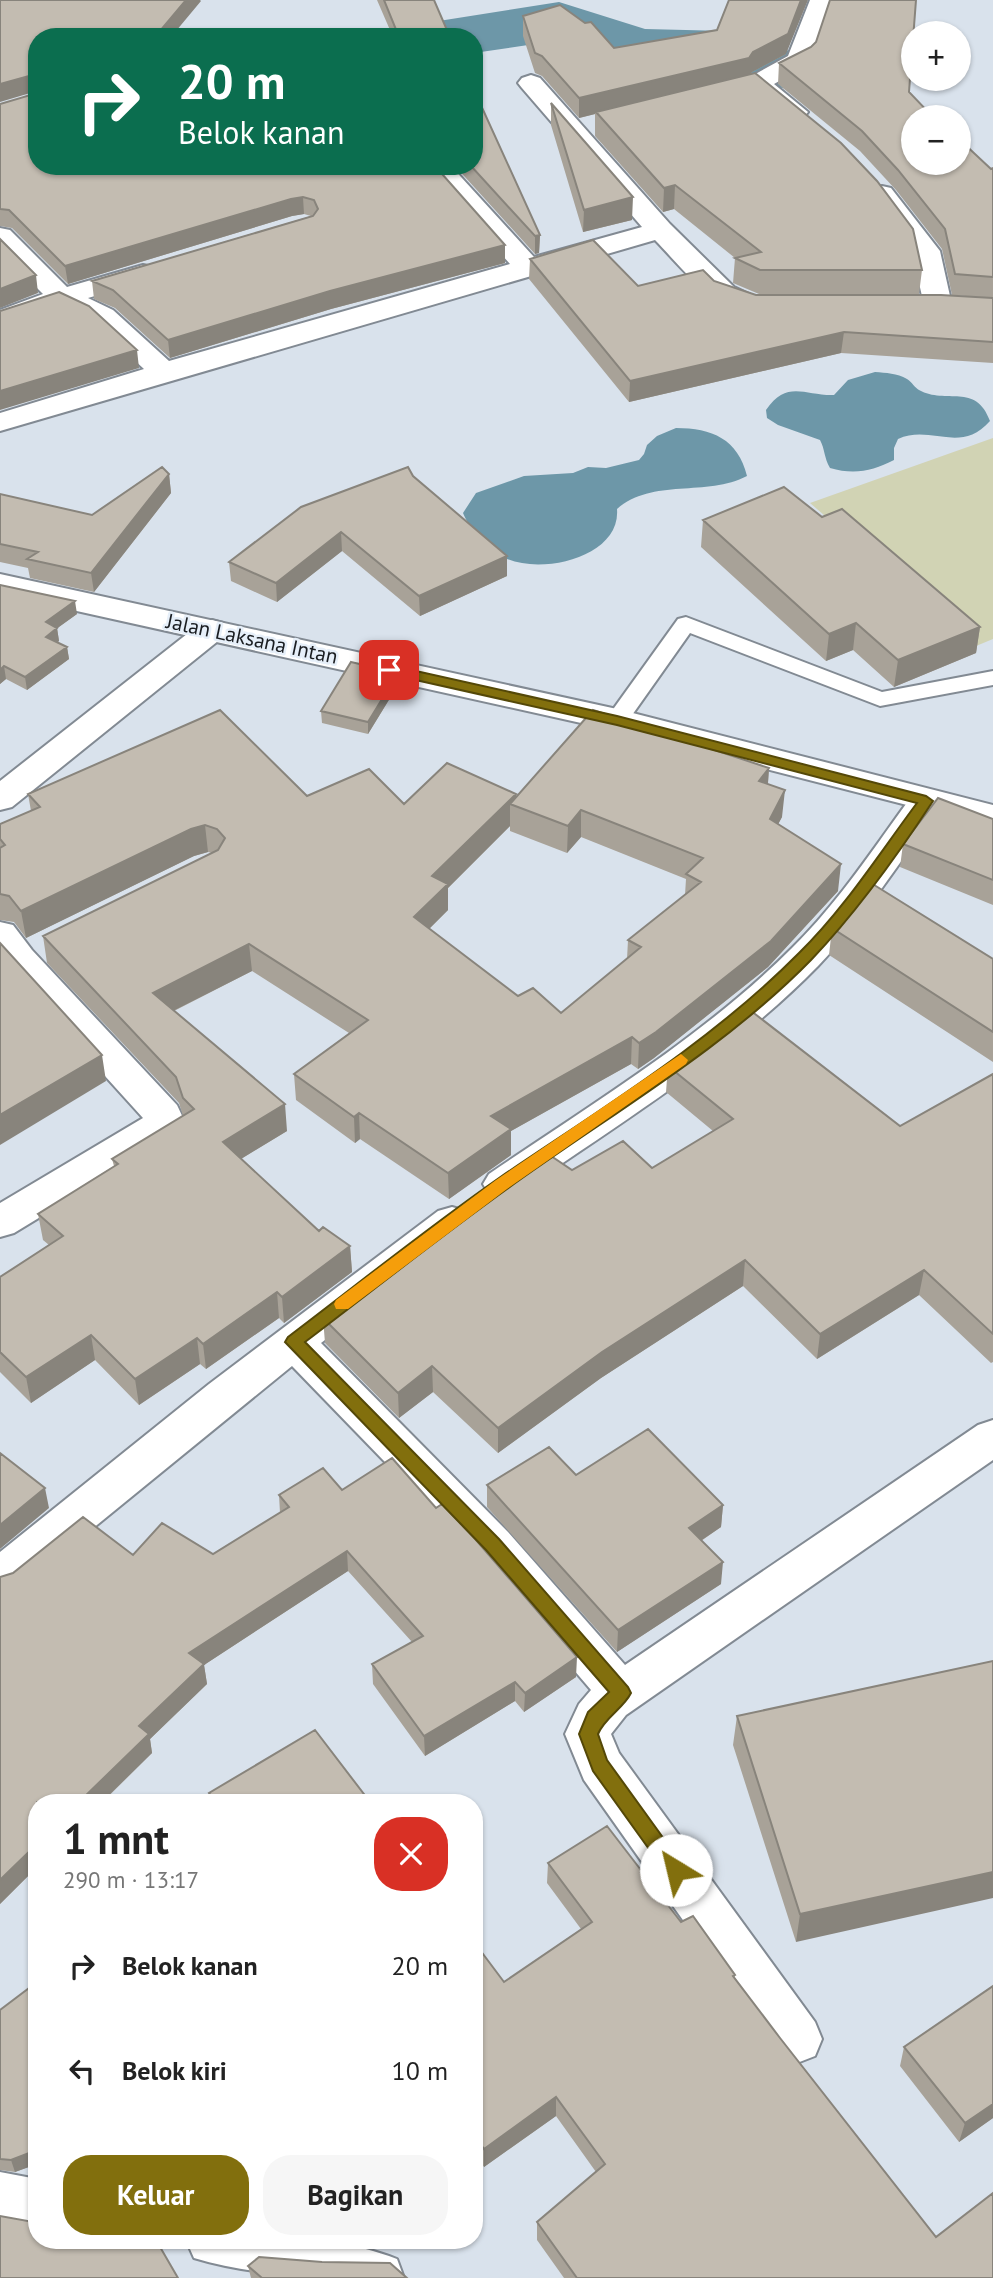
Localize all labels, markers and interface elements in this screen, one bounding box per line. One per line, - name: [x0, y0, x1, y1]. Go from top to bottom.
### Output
- map controls: [901, 21, 971, 175]
- button: +: [901, 21, 971, 91]
- text: 20 m: [178, 49, 285, 113]
- icon: right: [63, 56, 154, 147]
- button: −: [901, 105, 971, 175]
- text: Belok kanan: [178, 111, 344, 153]
- street label: Jalan Laksana Intan: [163, 607, 340, 670]
- pin: [359, 640, 419, 700]
- icon: arrive: [370, 651, 408, 689]
- text: 1 mnt: [63, 1811, 169, 1866]
- button: close: [374, 1817, 448, 1891]
- position arrow: [639, 1833, 713, 1907]
- text: 290 m · 13:17: [63, 1865, 199, 1894]
- icon: right: [63, 1947, 101, 1985]
- text: Belok kanan: [122, 1949, 258, 1982]
- text: 20 m: [392, 1949, 448, 1982]
- icon: left: [63, 2052, 101, 2090]
- text: Belok kiri: [122, 2054, 227, 2087]
- text: 10 m: [392, 2054, 448, 2087]
- button: Keluar: [63, 2155, 249, 2235]
- button: Bagikan: [263, 2155, 448, 2235]

